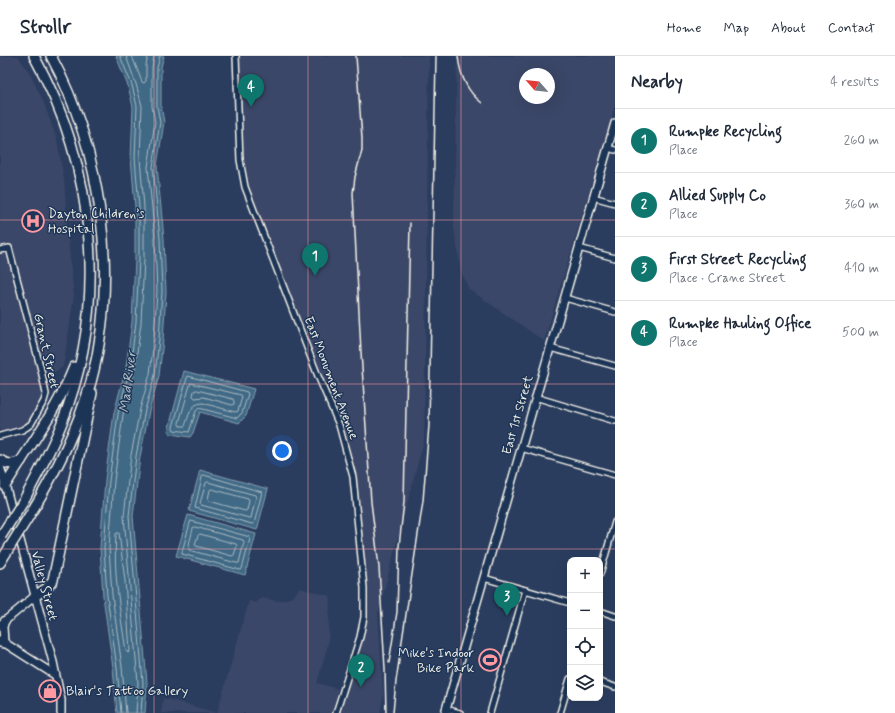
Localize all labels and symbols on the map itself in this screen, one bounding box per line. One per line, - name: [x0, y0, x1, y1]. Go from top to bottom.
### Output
- north arrow: [519, 68, 555, 104]
- pin: 4: [238, 74, 264, 107]
- place label: Dayton Children’s Hospital: [48, 206, 145, 238]
- hospital icon: Dayton Children’s Hospital: [20, 208, 46, 234]
- pin: 1: [302, 243, 328, 276]
- street label: Grant Street: [29, 312, 63, 390]
- street label: East Monument Avenue: [300, 314, 362, 442]
- water label: Mad River: [115, 348, 141, 414]
- street label: East 1st Street: [499, 373, 538, 457]
- your location: [272, 441, 292, 461]
- street label: Valley Street: [27, 549, 61, 623]
- pin: 3: [494, 583, 520, 616]
- place label: Mike's Indoor Bike Park: [398, 645, 475, 677]
- sports icon: Mike's Indoor Bike Park: [477, 647, 503, 673]
- pin: 2: [348, 654, 374, 687]
- shop icon: Blair's Tattoo Gallery: [37, 678, 63, 704]
- place label: Blair's Tattoo Gallery: [66, 683, 189, 700]

